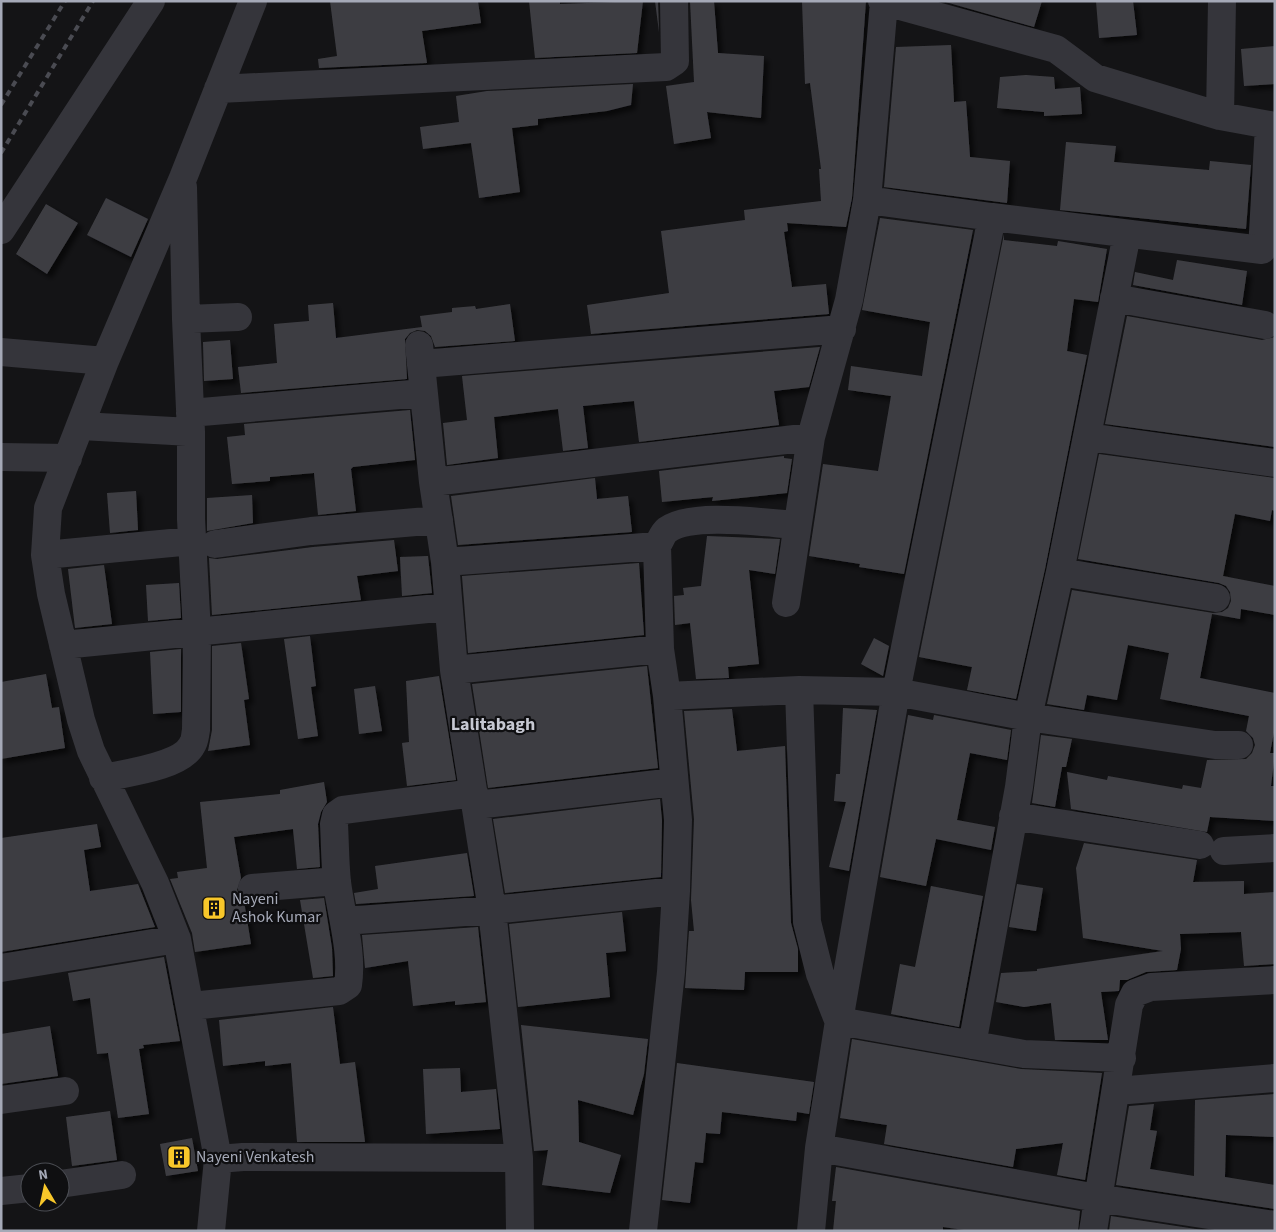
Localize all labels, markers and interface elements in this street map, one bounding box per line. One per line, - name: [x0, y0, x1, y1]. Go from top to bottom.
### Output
- district label: Lalitabagh: [451, 712, 535, 737]
- place label: Nayeni Ashok Kumar: [232, 888, 321, 928]
- building icon: Nayeni Ashok Kumar: [201, 895, 227, 921]
- building icon: Nayeni Venkatesh: [166, 1144, 192, 1170]
- place label: Nayeni Venkatesh: [196, 1146, 314, 1168]
- north arrow: [20, 1162, 70, 1212]
- text: N: [37, 1165, 49, 1186]

